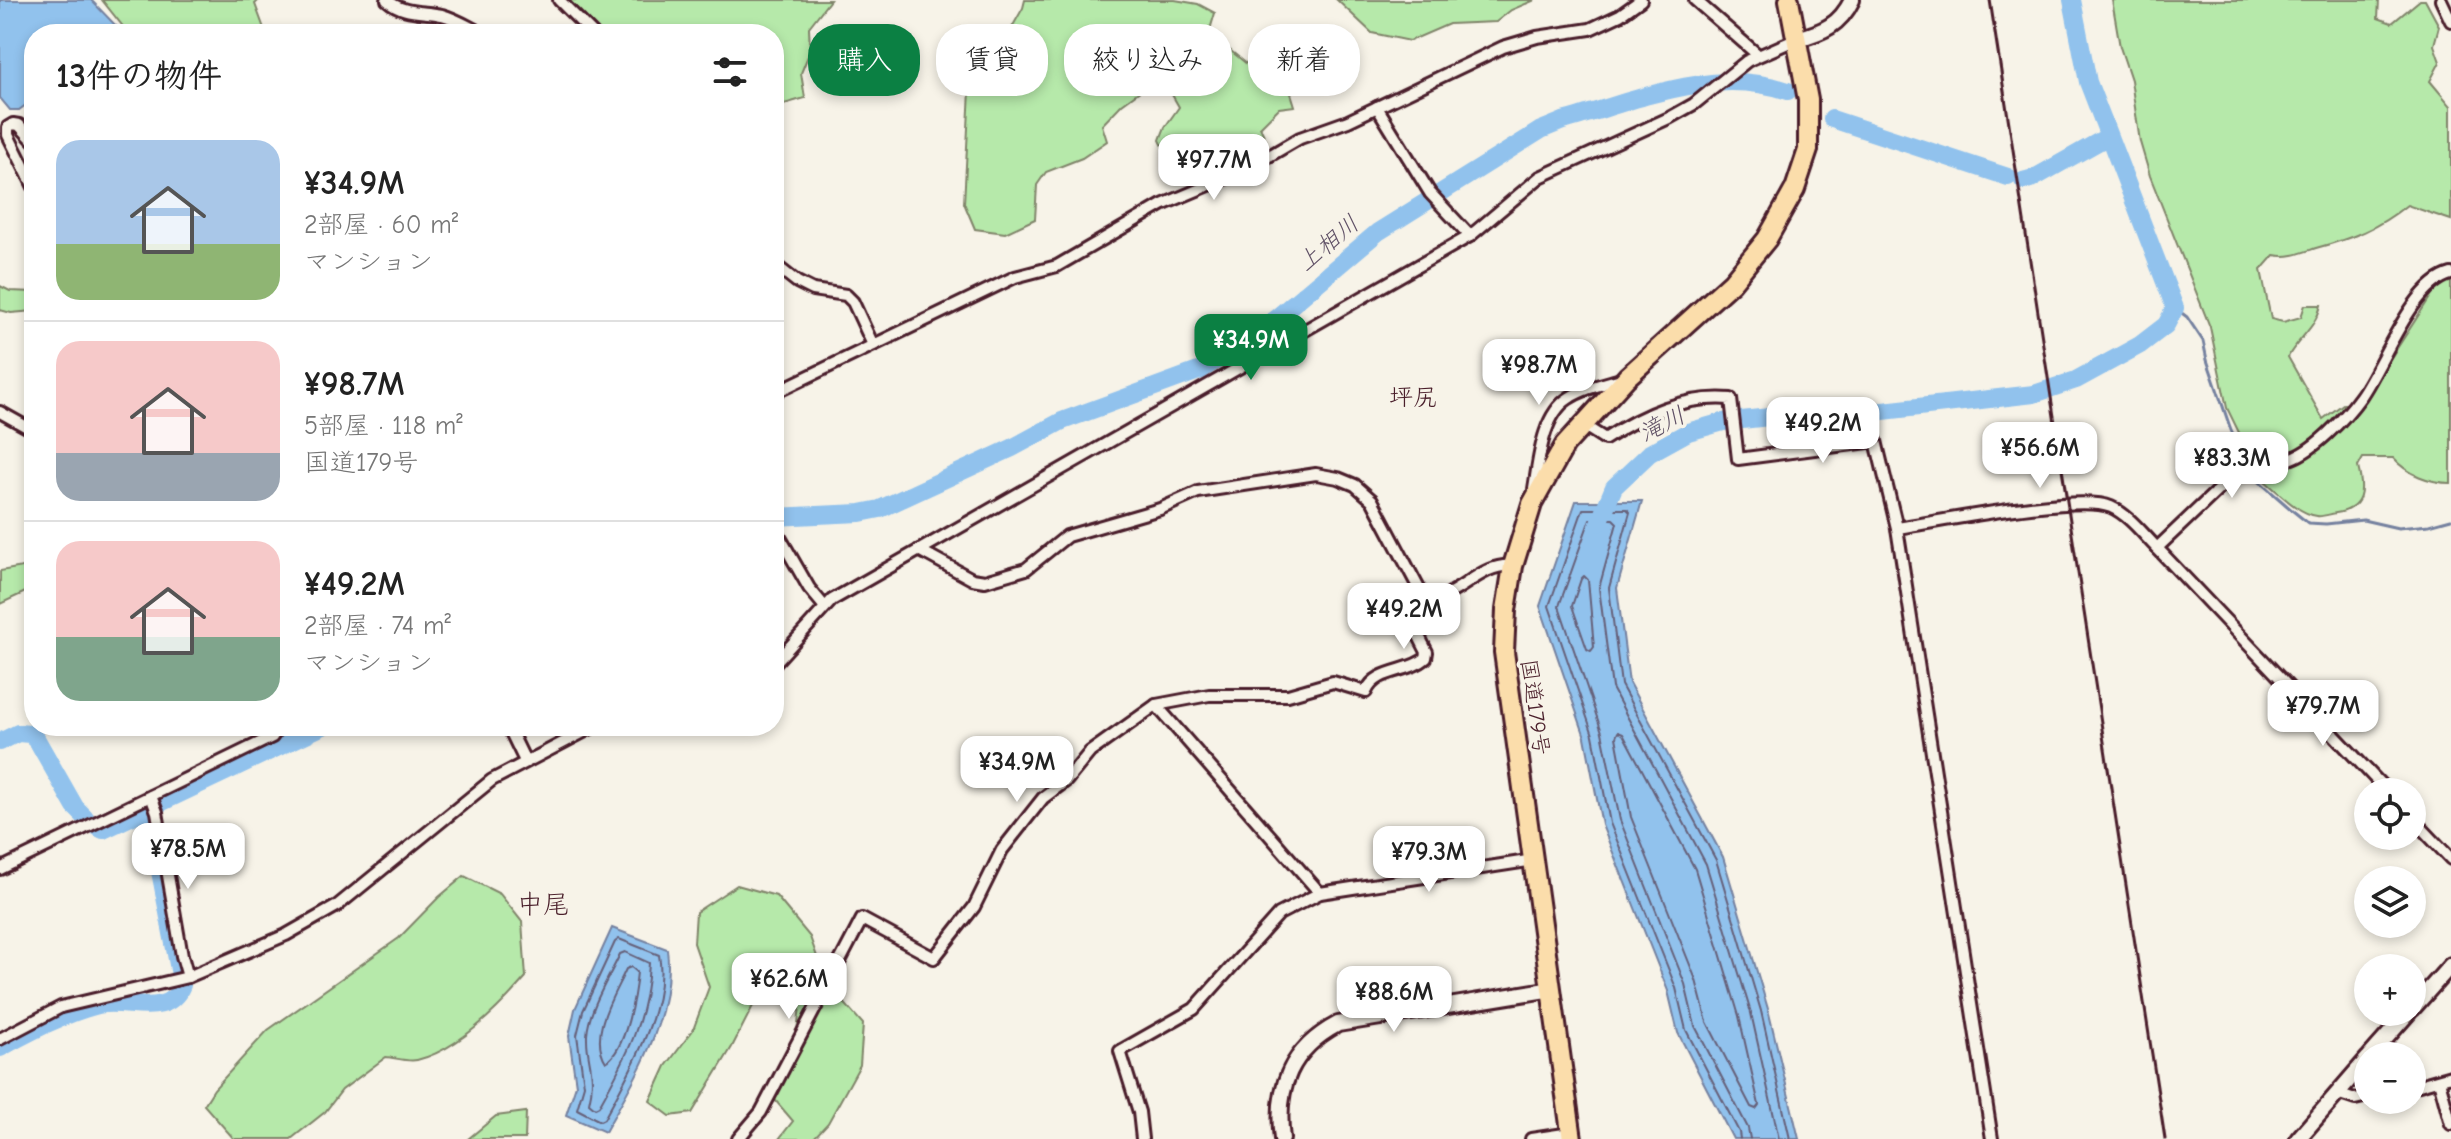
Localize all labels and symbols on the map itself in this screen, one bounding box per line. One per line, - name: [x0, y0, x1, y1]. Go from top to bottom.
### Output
- pin: ¥97.7M: [1149, 134, 1279, 202]
- water label: 上相川: [1291, 209, 1365, 277]
- pin: ¥34.9M: [1186, 314, 1316, 382]
- pin: ¥98.7M: [1474, 339, 1604, 407]
- district label: 坪尻: [1389, 383, 1437, 411]
- pin: ¥49.2M: [1758, 397, 1888, 465]
- water label: 滝川: [1634, 401, 1690, 447]
- pin: ¥56.6M: [1975, 422, 2105, 490]
- pin: ¥83.3M: [2167, 432, 2297, 500]
- pin: ¥49.2M: [1339, 583, 1469, 651]
- street label: 国道179号: [1515, 657, 1555, 757]
- pin: ¥79.7M: [2258, 680, 2388, 748]
- pin: ¥34.9M: [952, 736, 1082, 804]
- pin: ¥78.5M: [123, 823, 253, 891]
- pin: ¥79.3M: [1364, 826, 1494, 894]
- district label: 中尾: [517, 890, 569, 920]
- pin: ¥62.6M: [724, 953, 854, 1021]
- pin: ¥88.6M: [1329, 966, 1459, 1034]

